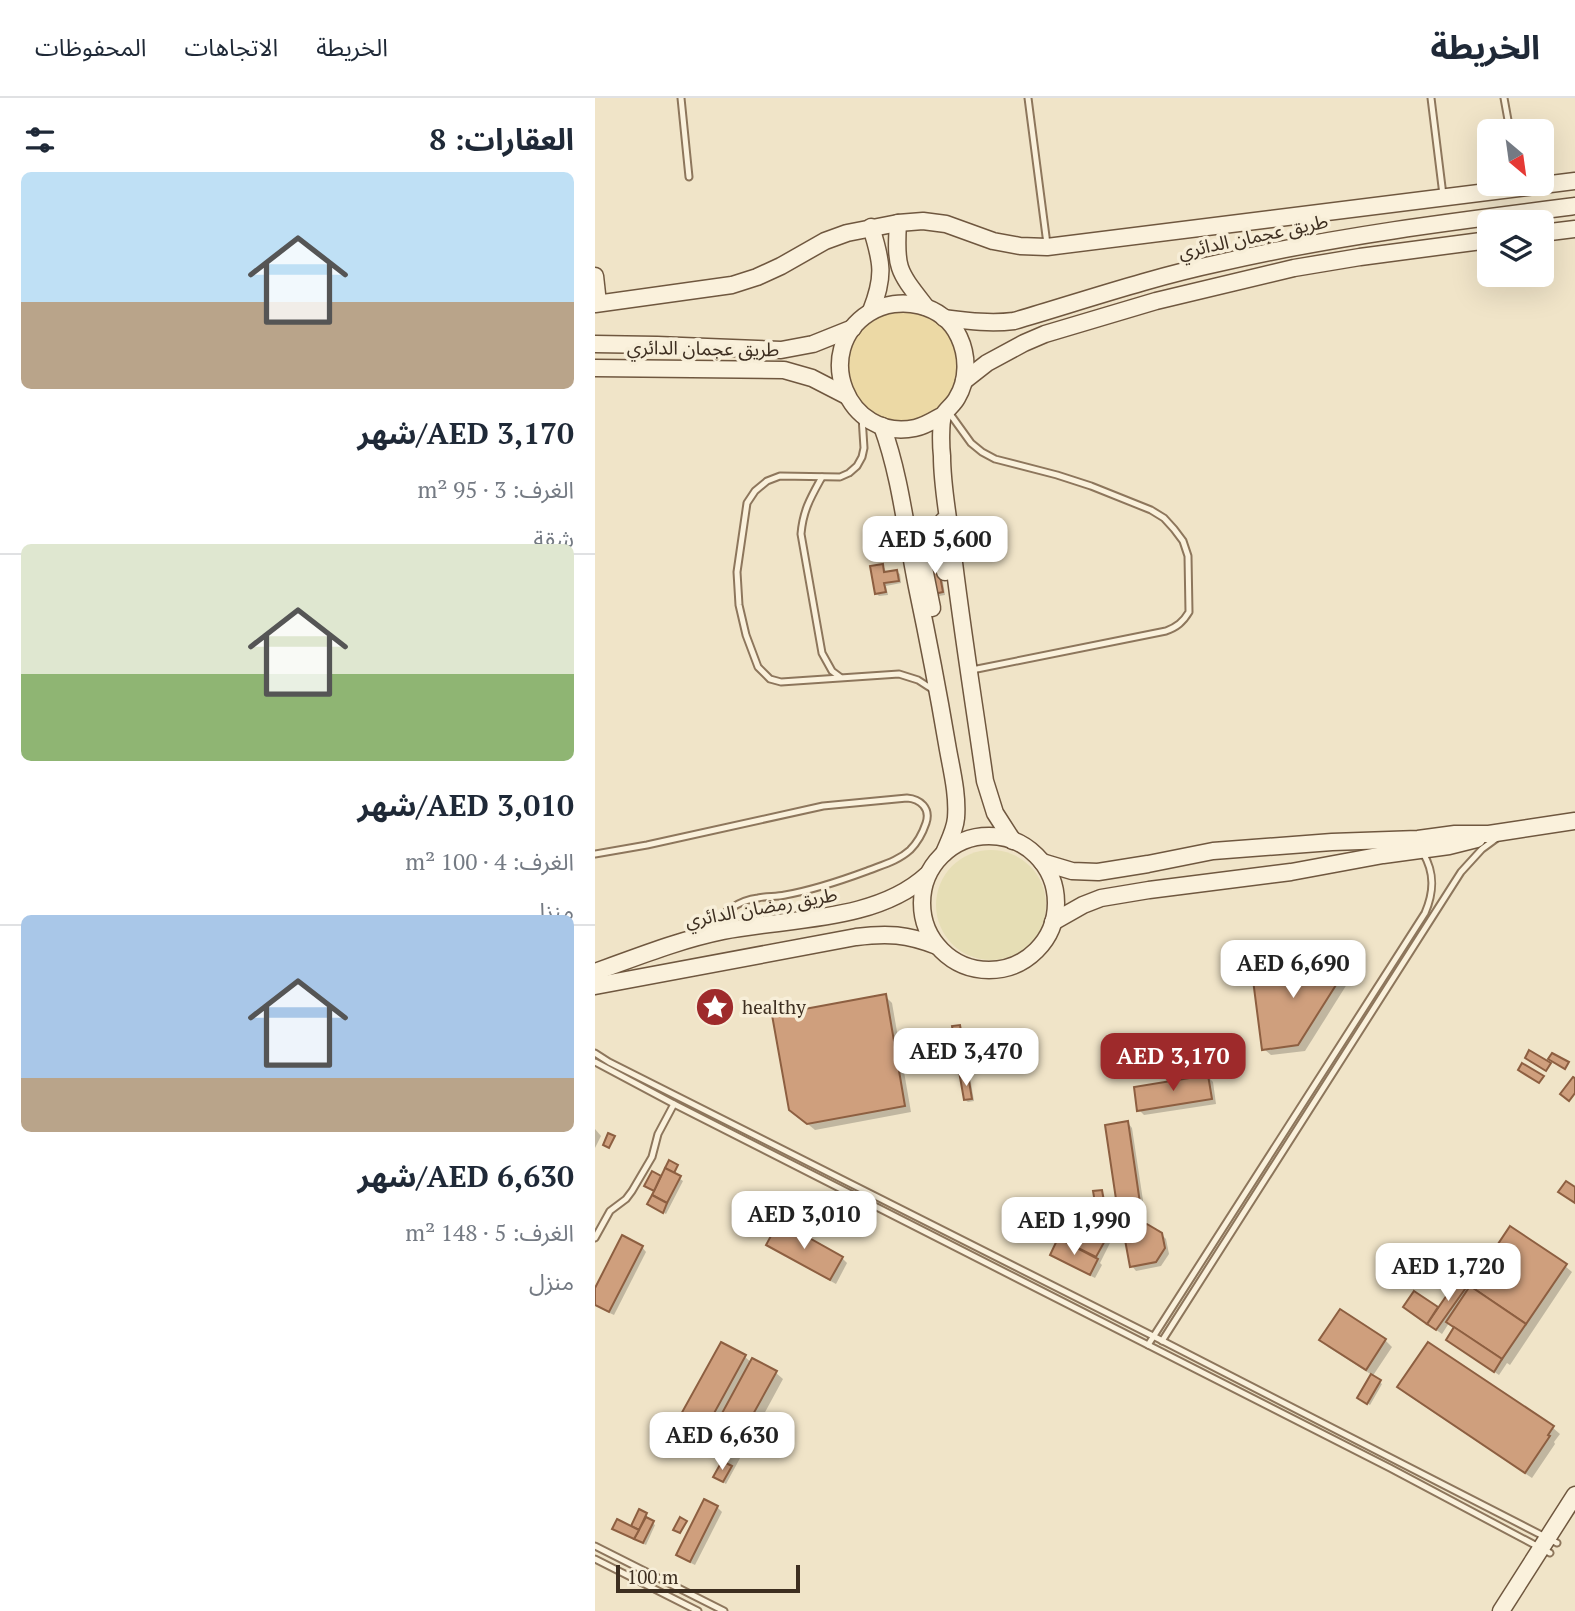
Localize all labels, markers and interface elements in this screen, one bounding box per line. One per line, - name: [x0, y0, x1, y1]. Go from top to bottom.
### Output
- text: الخريطة: [1430, 25, 1540, 68]
- text: المحفوظات: [35, 31, 146, 63]
- text: الاتجاهات: [184, 31, 278, 63]
- text: الخريطة: [316, 31, 388, 63]
- text: العقارات: 8: [429, 119, 574, 159]
- north arrow: [1477, 119, 1554, 196]
- map controls: [1477, 119, 1554, 287]
- icon: filters: [21, 121, 59, 159]
- street label: طريق عجمان الدائري: [1176, 207, 1331, 267]
- button: layers: [1477, 210, 1554, 287]
- icon: home: [235, 217, 361, 343]
- street label: طريق عجمان الدائري: [627, 334, 780, 365]
- text: AED 3,170/شهر: [357, 413, 574, 453]
- text: الغرف: 3 · 95 m²: [418, 474, 574, 505]
- pin: AED 5,600: [855, 517, 1015, 576]
- text: شقة: [533, 523, 574, 554]
- text: AED 5,600: [879, 523, 991, 554]
- icon: home: [235, 589, 361, 715]
- text: AED 3,010/شهر: [357, 785, 574, 825]
- text: الغرف: 4 · 100 m²: [405, 846, 574, 877]
- street label: طريق رمضان الدائري: [683, 881, 840, 936]
- text: منزل: [529, 895, 574, 926]
- pin: AED 6,690: [1213, 940, 1373, 1000]
- text: AED 6,690: [1237, 947, 1349, 978]
- icon: home: [235, 960, 361, 1086]
- place icon: healthy: [694, 986, 736, 1028]
- place label: healthy: [742, 994, 806, 1019]
- pin: AED 3,470: [886, 1028, 1046, 1088]
- pin: AED 3,170: [1093, 1034, 1253, 1093]
- text: AED 3,470: [910, 1035, 1022, 1066]
- text: AED 3,170: [1117, 1040, 1229, 1071]
- text: AED 6,630/شهر: [357, 1156, 574, 1196]
- pin: AED 3,010: [724, 1192, 884, 1251]
- text: AED 3,010: [748, 1198, 860, 1229]
- pin: AED 1,990: [994, 1198, 1154, 1257]
- text: AED 1,990: [1018, 1204, 1130, 1235]
- text: الغرف: 5 · 148 m²: [405, 1217, 574, 1248]
- pin: AED 1,720: [1368, 1244, 1528, 1303]
- text: AED 1,720: [1392, 1250, 1504, 1281]
- text: منزل: [529, 1266, 574, 1297]
- pin: AED 6,630: [642, 1412, 802, 1472]
- text: AED 6,630: [666, 1419, 778, 1450]
- scale bar: [616, 1562, 800, 1594]
- text: 100 m: [627, 1564, 678, 1589]

